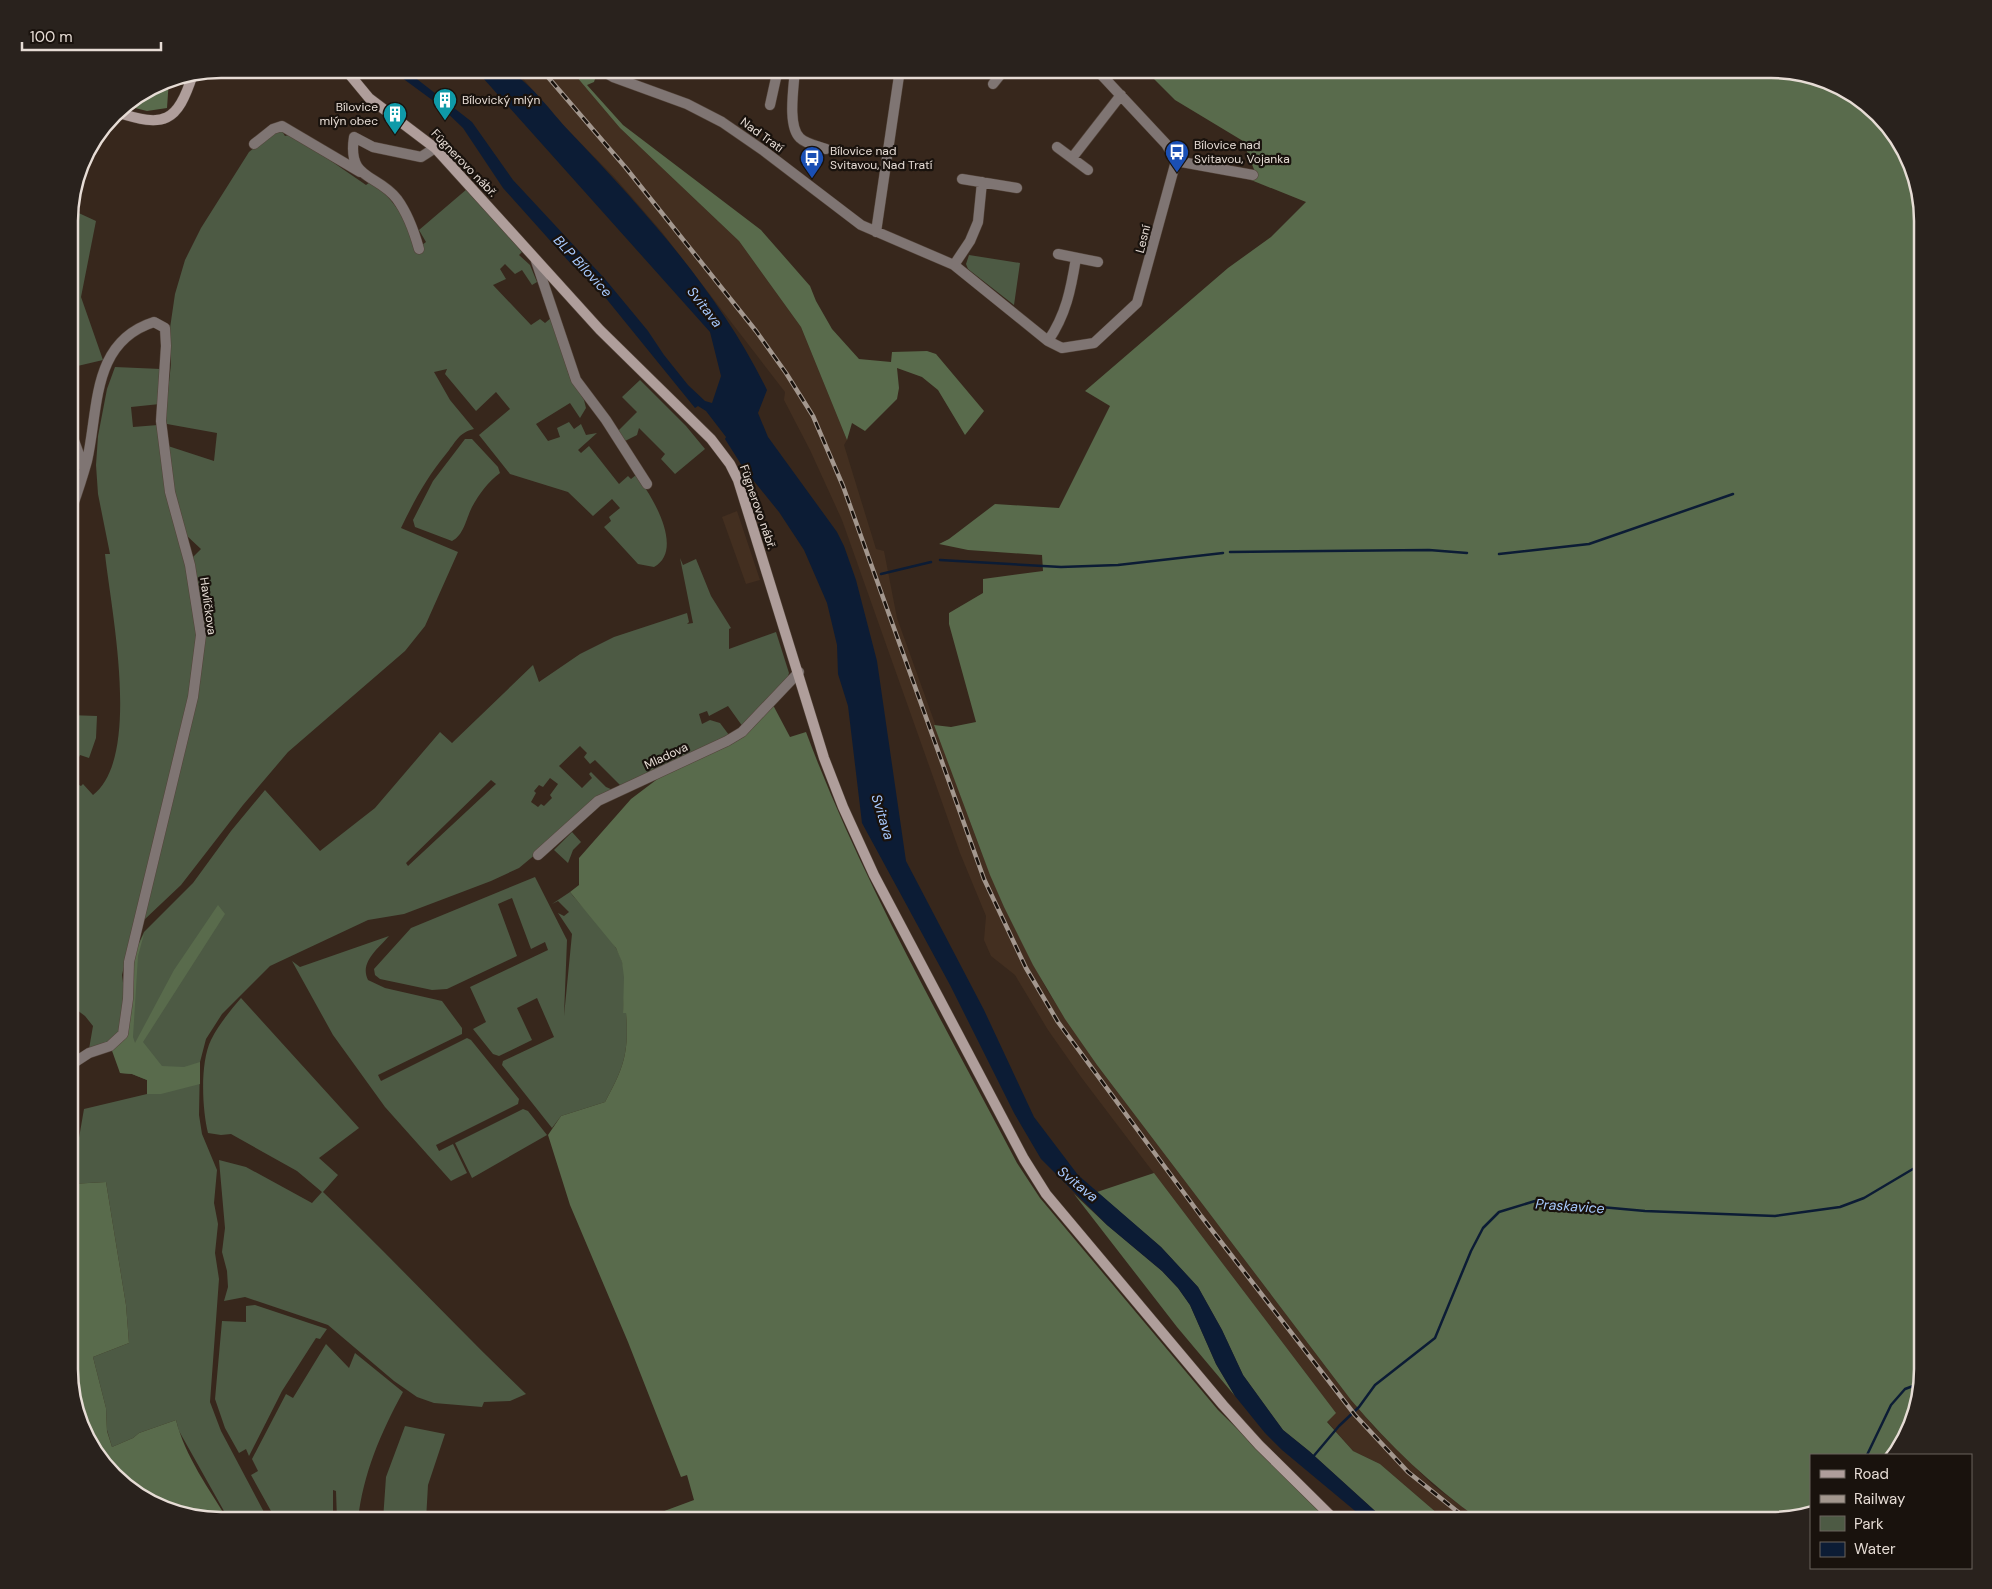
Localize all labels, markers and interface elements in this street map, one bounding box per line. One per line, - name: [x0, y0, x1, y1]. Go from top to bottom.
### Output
- scale bar: [22, 20, 161, 52]
- text: 100 m: [30, 27, 73, 47]
- building icon: Bílovický mlýn: [432, 87, 458, 121]
- place label: Bílovický mlýn: [462, 92, 540, 108]
- place label: Bílovice mlýn obec: [320, 99, 378, 129]
- building icon: Bílovice mlýn obec: [382, 101, 408, 135]
- street label: Nad Tratí: [737, 114, 787, 156]
- street label: Fügnerovo nábř.: [428, 126, 500, 200]
- place label: Bílovice nad Svitavou, Vojanka: [1194, 137, 1290, 167]
- bus stop icon: Bílovice nad Svitavou, Vojanka: [1164, 139, 1190, 173]
- place label: Bílovice nad Svitavou, Nad Tratí: [830, 143, 933, 173]
- bus stop icon: Bílovice nad Svitavou, Nad Tratí: [799, 145, 825, 179]
- street label: Lesní: [1132, 223, 1154, 255]
- water label: BLP Bílovice: [550, 231, 616, 301]
- water label: Svitava: [683, 283, 727, 331]
- street label: Fügnerovo nábř.: [736, 463, 780, 551]
- street label: Havlíčkova: [196, 576, 220, 636]
- street label: Mladova: [642, 739, 690, 773]
- water label: Svitava: [867, 792, 899, 842]
- water label: Svitava: [1054, 1162, 1102, 1206]
- water label: Praskavice: [1535, 1195, 1605, 1217]
- legend: [1810, 1454, 1972, 1569]
- text: Road: [1854, 1464, 1889, 1484]
- text: Railway: [1854, 1489, 1906, 1509]
- text: Park: [1854, 1514, 1884, 1534]
- text: Water: [1854, 1539, 1896, 1559]

